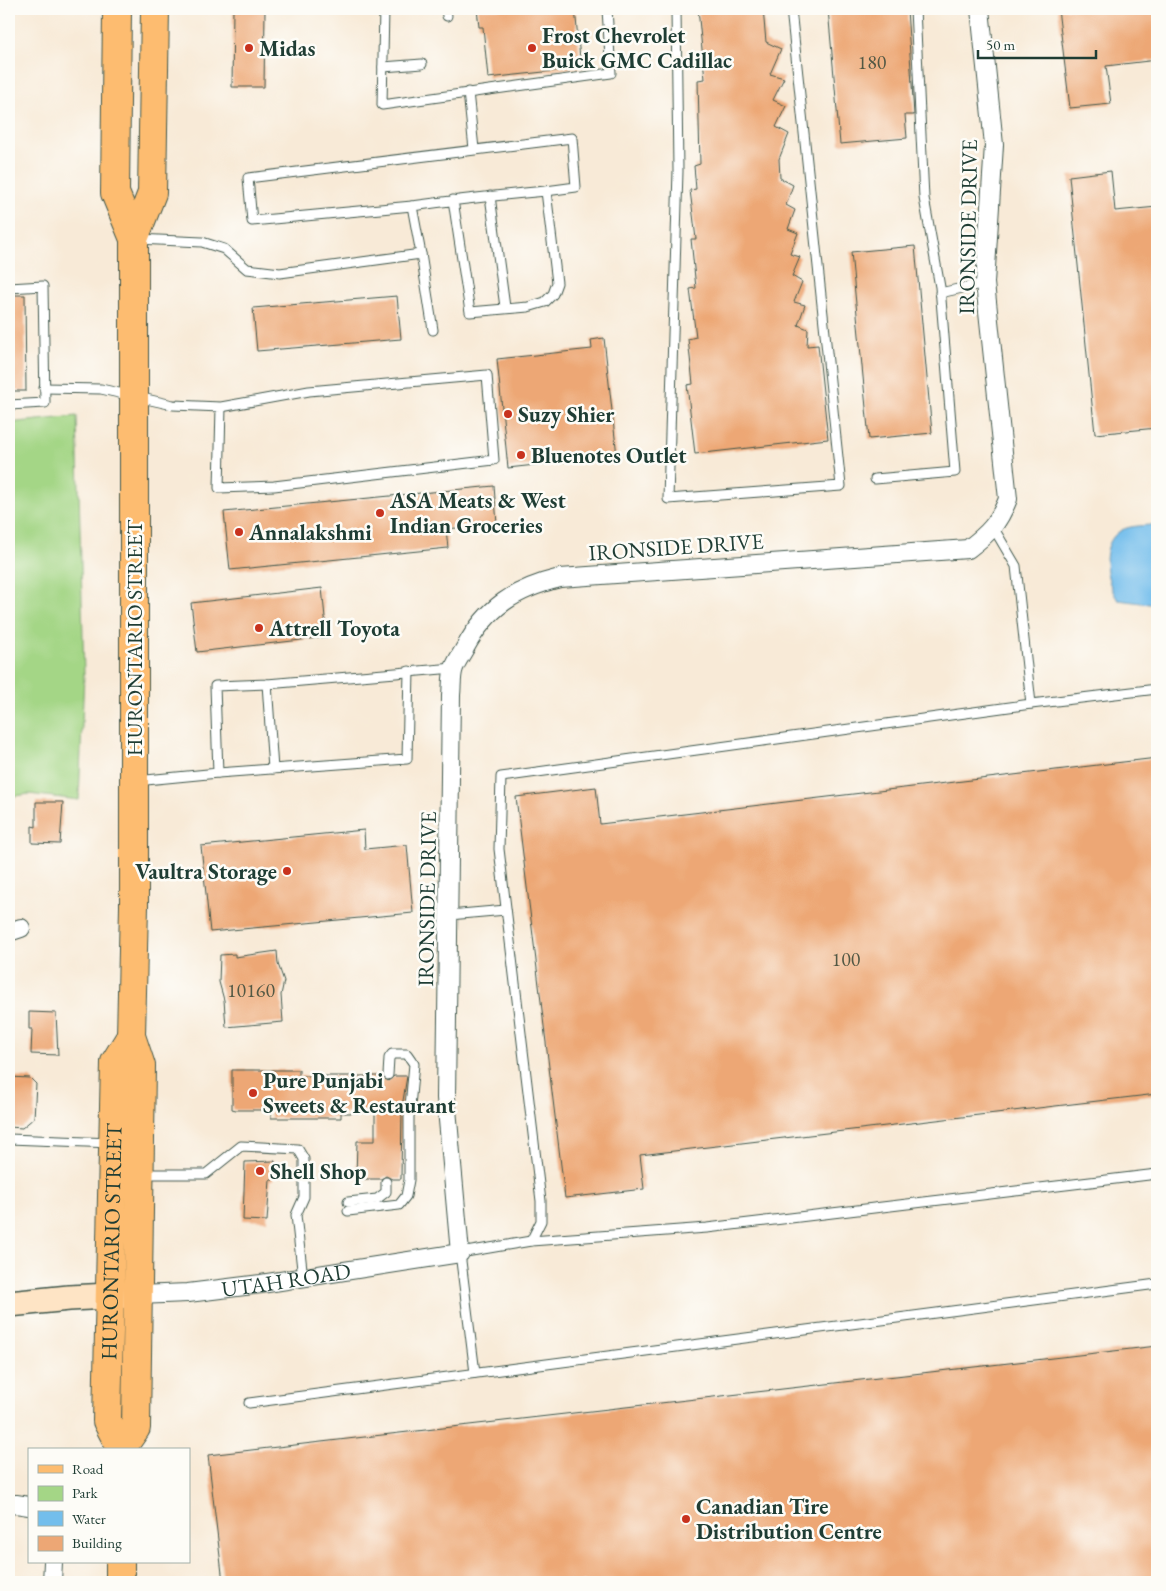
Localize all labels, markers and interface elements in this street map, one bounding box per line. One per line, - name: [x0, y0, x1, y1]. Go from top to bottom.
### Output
- place label: Frost Chevrolet Buick GMC Cadillac: [542, 21, 732, 75]
- scale bar: [978, 28, 1096, 60]
- place label: Midas: [259, 34, 315, 63]
- text: 50 m: [986, 35, 1015, 54]
- marker: Midas: [243, 42, 255, 54]
- marker: Frost Chevrolet Buick GMC Cadillac: [526, 42, 538, 54]
- house number: 180: [858, 49, 887, 75]
- street label: IRONSIDE DRIVE: [952, 139, 984, 315]
- place label: Suzy Shier: [518, 400, 615, 429]
- marker: Suzy Shier: [502, 408, 514, 420]
- place label: Bluenotes Outlet: [531, 441, 687, 470]
- marker: Bluenotes Outlet: [515, 449, 527, 461]
- place label: ASA Meats & West Indian Groceries: [389, 486, 566, 540]
- marker: ASA Meats & West Indian Groceries: [374, 507, 386, 519]
- place label: Annalakshmi: [248, 518, 372, 547]
- street label: HURONTARIO STREET: [120, 519, 149, 756]
- marker: Annalakshmi: [233, 526, 245, 538]
- street label: IRONSIDE DRIVE: [587, 526, 765, 568]
- place label: Attrell Toyota: [268, 614, 400, 643]
- marker: Attrell Toyota: [253, 622, 265, 634]
- street label: IRONSIDE DRIVE: [411, 811, 443, 987]
- place label: Vaultra Storage: [135, 857, 277, 886]
- marker: Vaultra Storage: [281, 865, 293, 877]
- house number: 100: [832, 946, 861, 972]
- house number: 10160: [227, 977, 275, 1003]
- place label: Pure Punjabi Sweets & Restaurant: [263, 1066, 456, 1120]
- marker: Pure Punjabi Sweets & Restaurant: [247, 1087, 259, 1099]
- street label: HURONTARIO STREET: [94, 1123, 128, 1360]
- place label: Shell Shop: [270, 1157, 366, 1186]
- marker: Shell Shop: [254, 1165, 266, 1177]
- street label: UTAH ROAD: [220, 1256, 353, 1303]
- legend: [28, 1448, 190, 1564]
- text: Road: [72, 1459, 104, 1478]
- text: Park: [72, 1483, 99, 1502]
- place label: Canadian Tire Distribution Centre: [696, 1492, 882, 1546]
- text: Water: [72, 1509, 106, 1528]
- marker: Canadian Tire Distribution Centre: [680, 1513, 692, 1525]
- text: Building: [72, 1533, 122, 1552]

